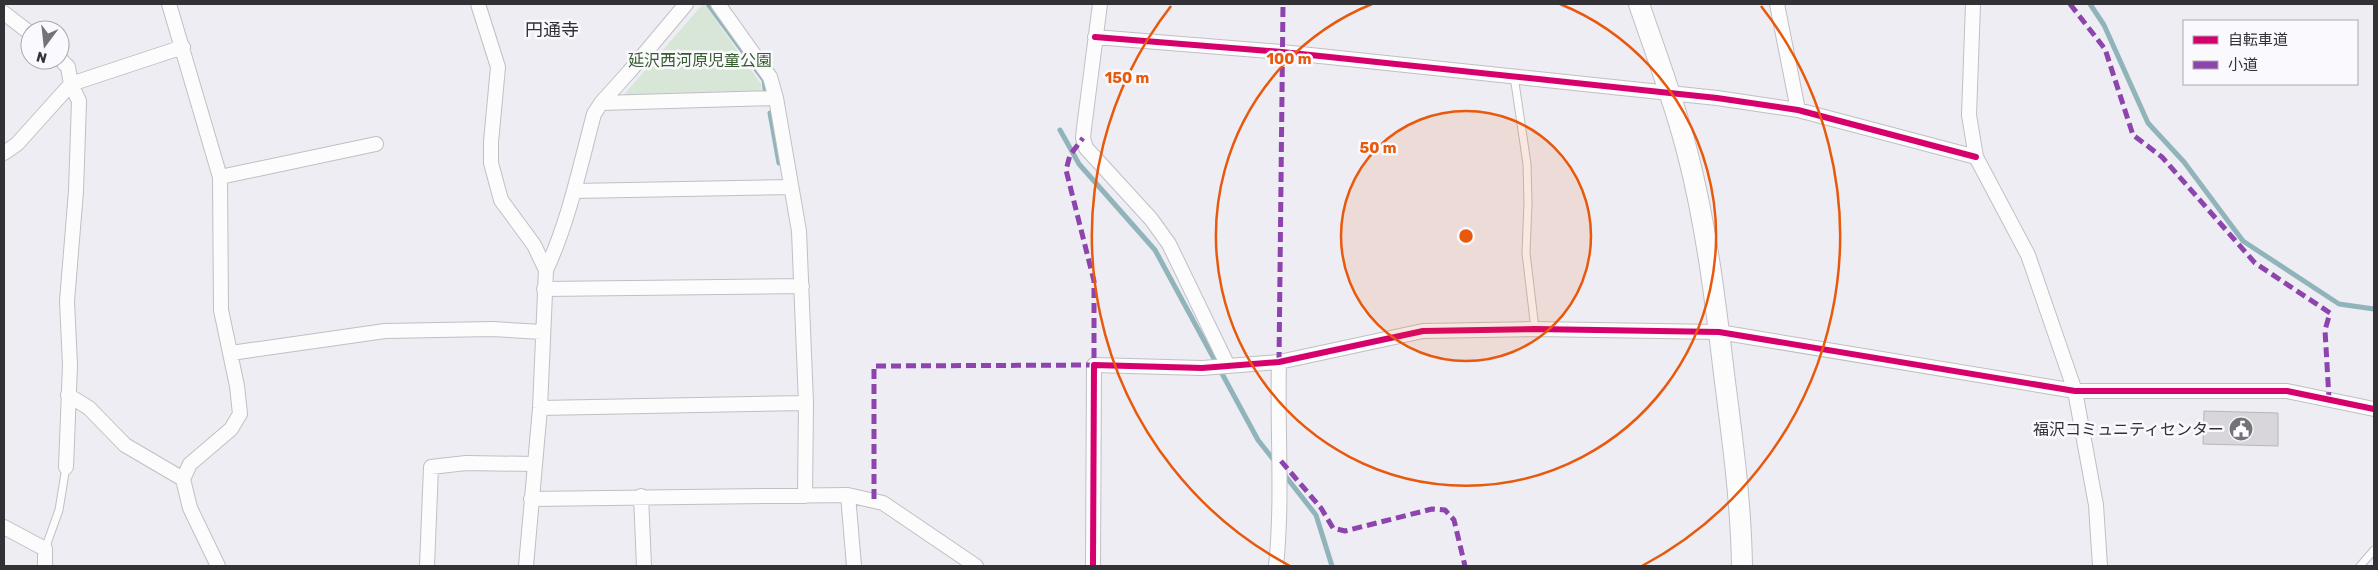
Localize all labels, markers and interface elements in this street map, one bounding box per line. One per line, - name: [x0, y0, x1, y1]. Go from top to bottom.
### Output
- district label: 円通寺: [525, 19, 579, 41]
- north arrow: [20, 20, 70, 70]
- legend: [2183, 20, 2358, 85]
- text: 自転車道: [2228, 31, 2288, 49]
- text: N: [35, 48, 49, 67]
- text: 100 m: [1267, 50, 1311, 68]
- park label: 延沢西河原児童公園: [628, 51, 772, 70]
- text: 小道: [2228, 56, 2258, 74]
- text: 150 m: [1105, 69, 1149, 87]
- text: 50 m: [1360, 139, 1396, 157]
- centre of rings: [1457, 227, 1475, 245]
- public building icon: 福沢コミュニティセンター: [2228, 416, 2254, 442]
- place label: 福沢コミュニティセンター: [2033, 420, 2224, 439]

